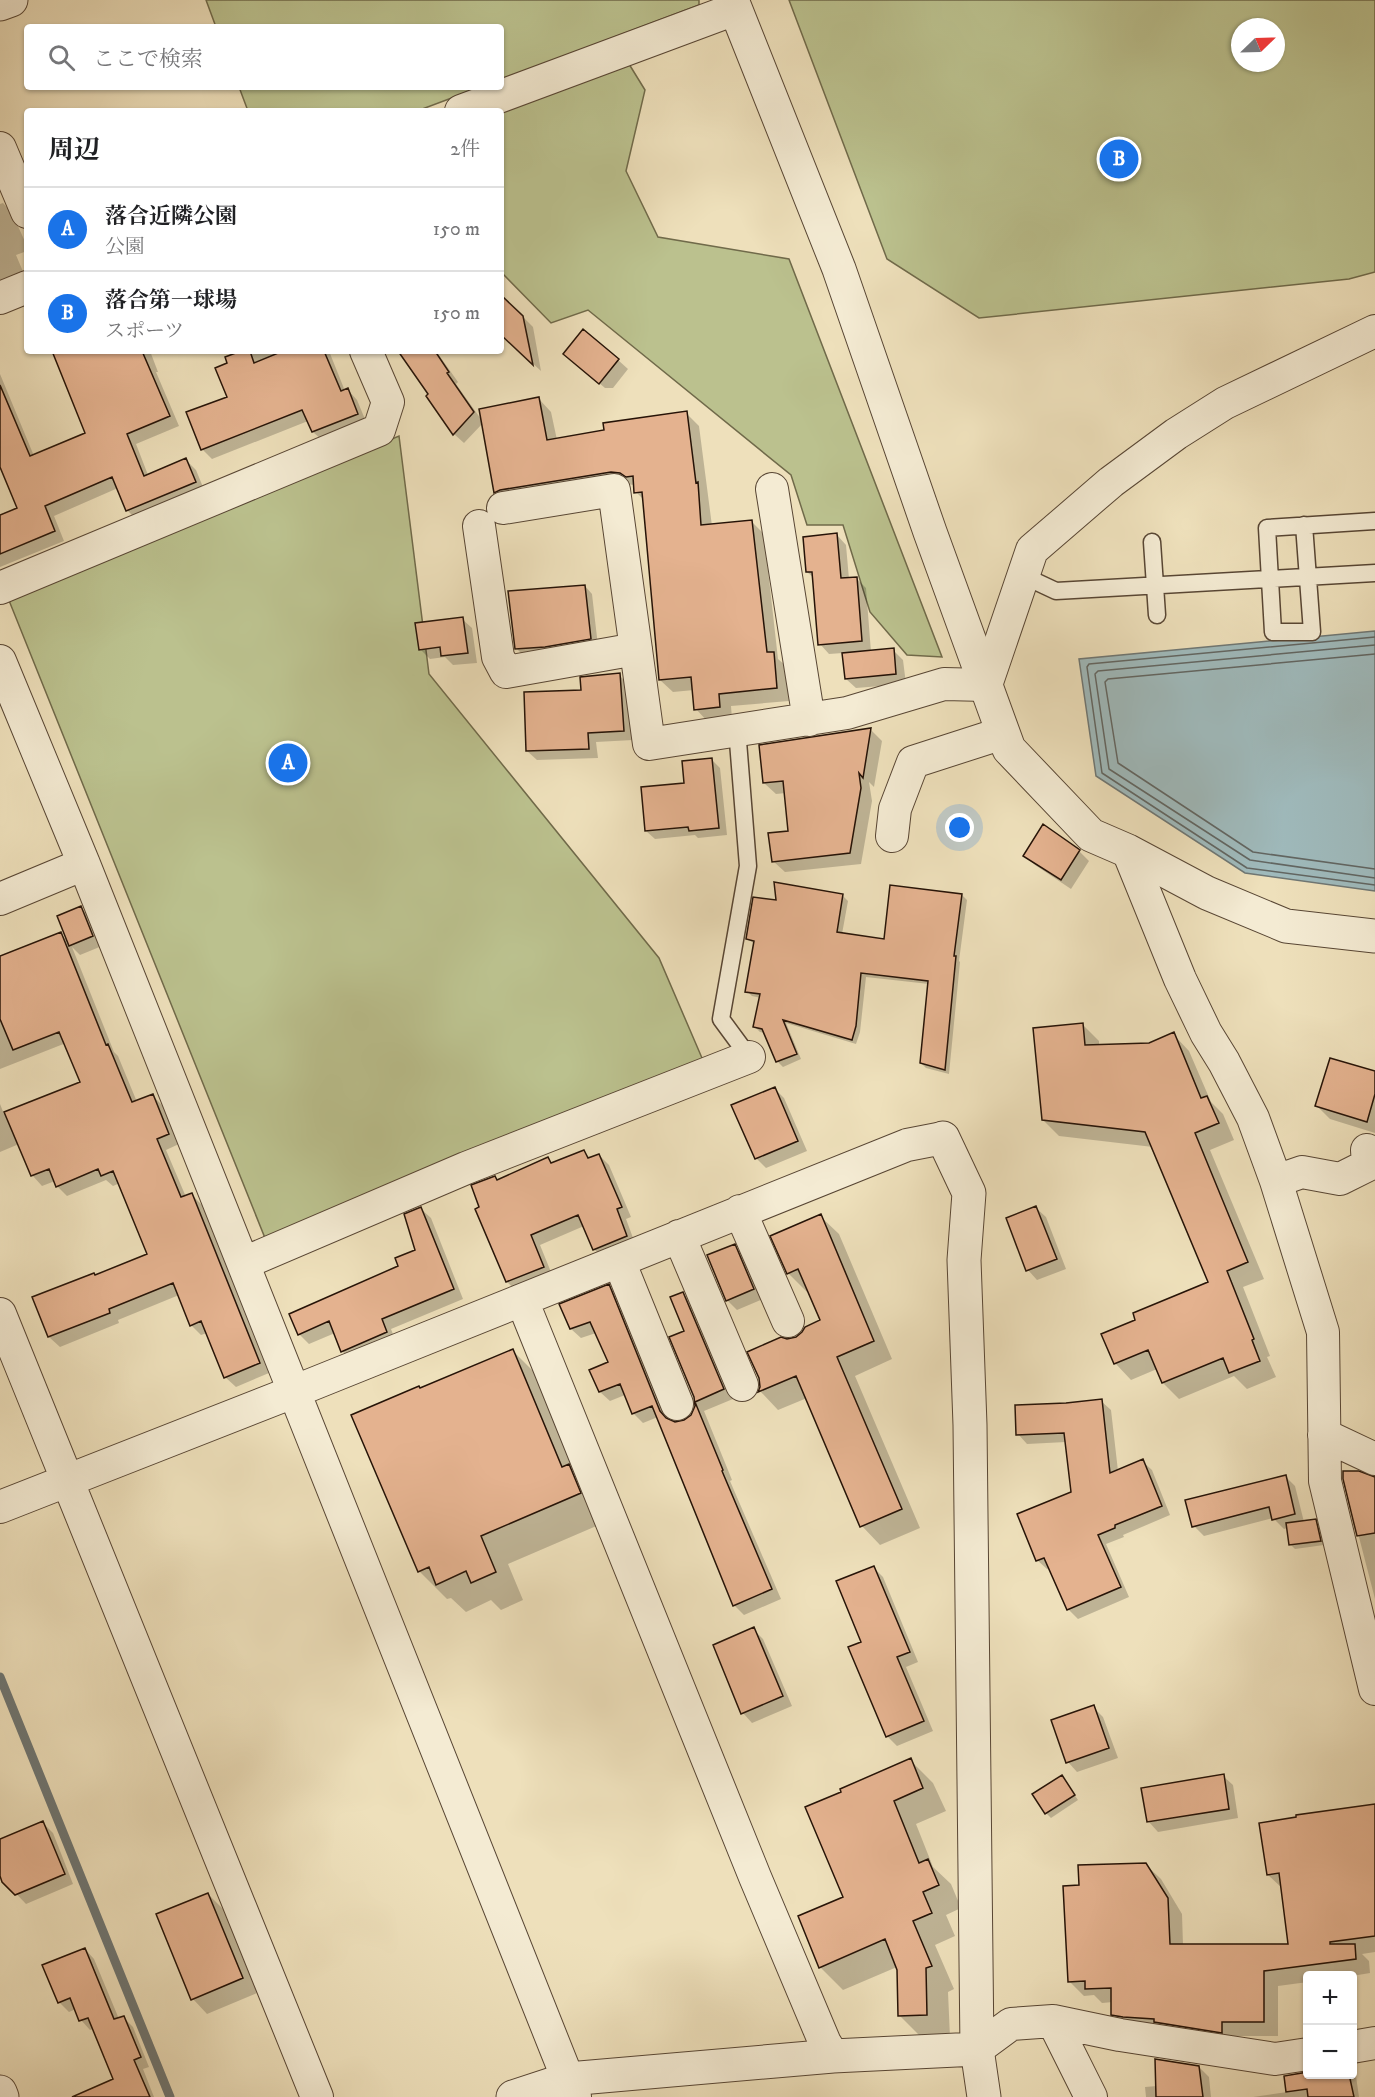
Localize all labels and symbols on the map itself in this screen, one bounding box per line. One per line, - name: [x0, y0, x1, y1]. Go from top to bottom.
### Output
- north arrow: [1231, 18, 1285, 72]
- pin: B: [1100, 136, 1138, 182]
- pin: A: [268, 740, 308, 786]
- your location: [945, 813, 974, 842]

